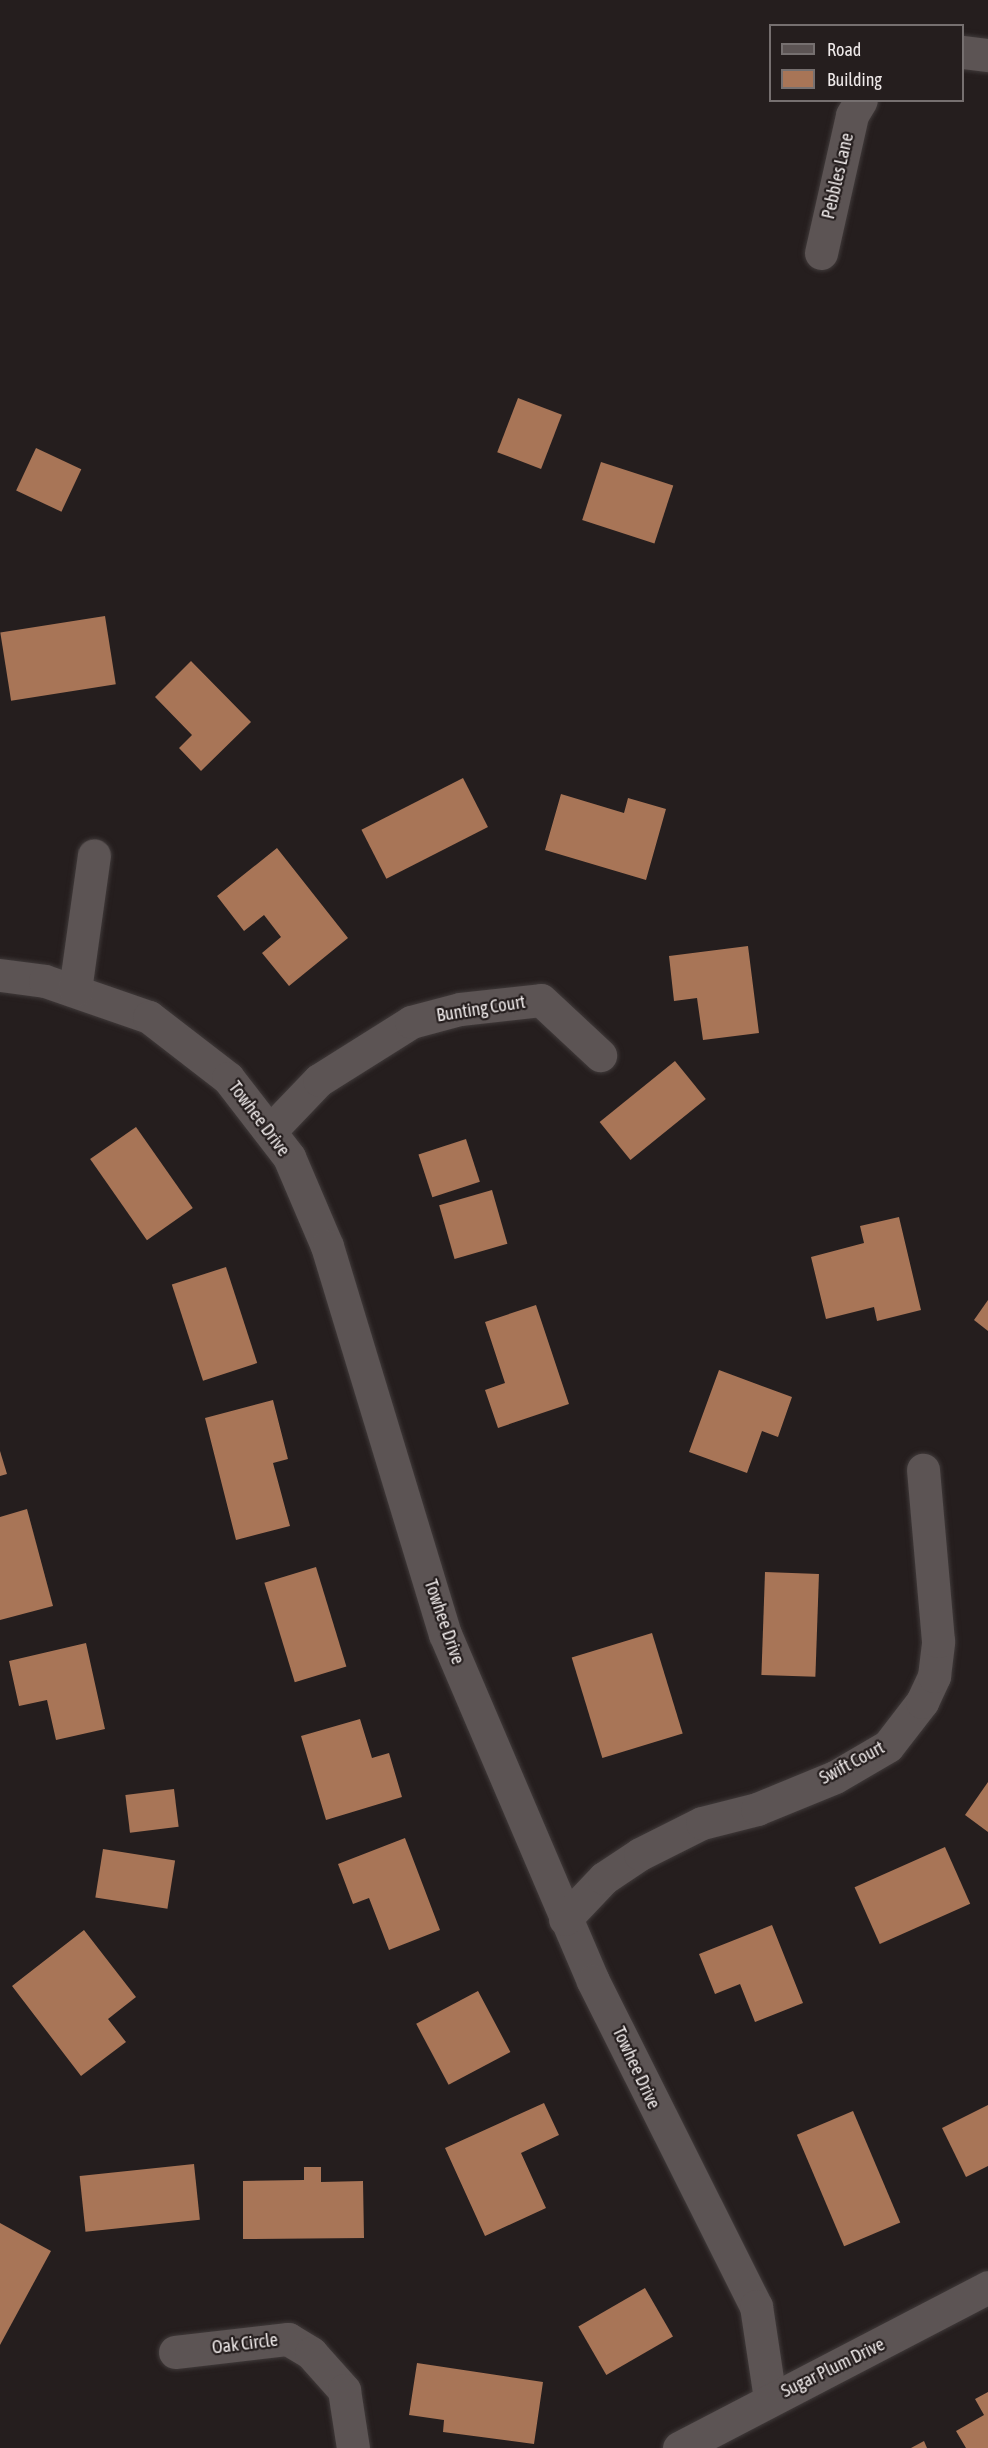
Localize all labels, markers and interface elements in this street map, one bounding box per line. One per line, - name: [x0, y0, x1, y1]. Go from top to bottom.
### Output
- legend: [769, 24, 964, 102]
- text: Road: [827, 39, 861, 60]
- text: Building: [827, 69, 882, 90]
- street label: Pebbles Lane: [818, 131, 858, 221]
- street label: Bunting Court: [435, 991, 527, 1027]
- street label: Towhee Drive: [224, 1077, 294, 1161]
- street label: Towhee Drive: [419, 1577, 469, 1667]
- street label: Swift Court: [816, 1737, 888, 1789]
- street label: Towhee Drive: [608, 2023, 664, 2113]
- street label: Oak Circle: [211, 2329, 279, 2359]
- street label: Sugar Plum Drive: [778, 2334, 888, 2402]

